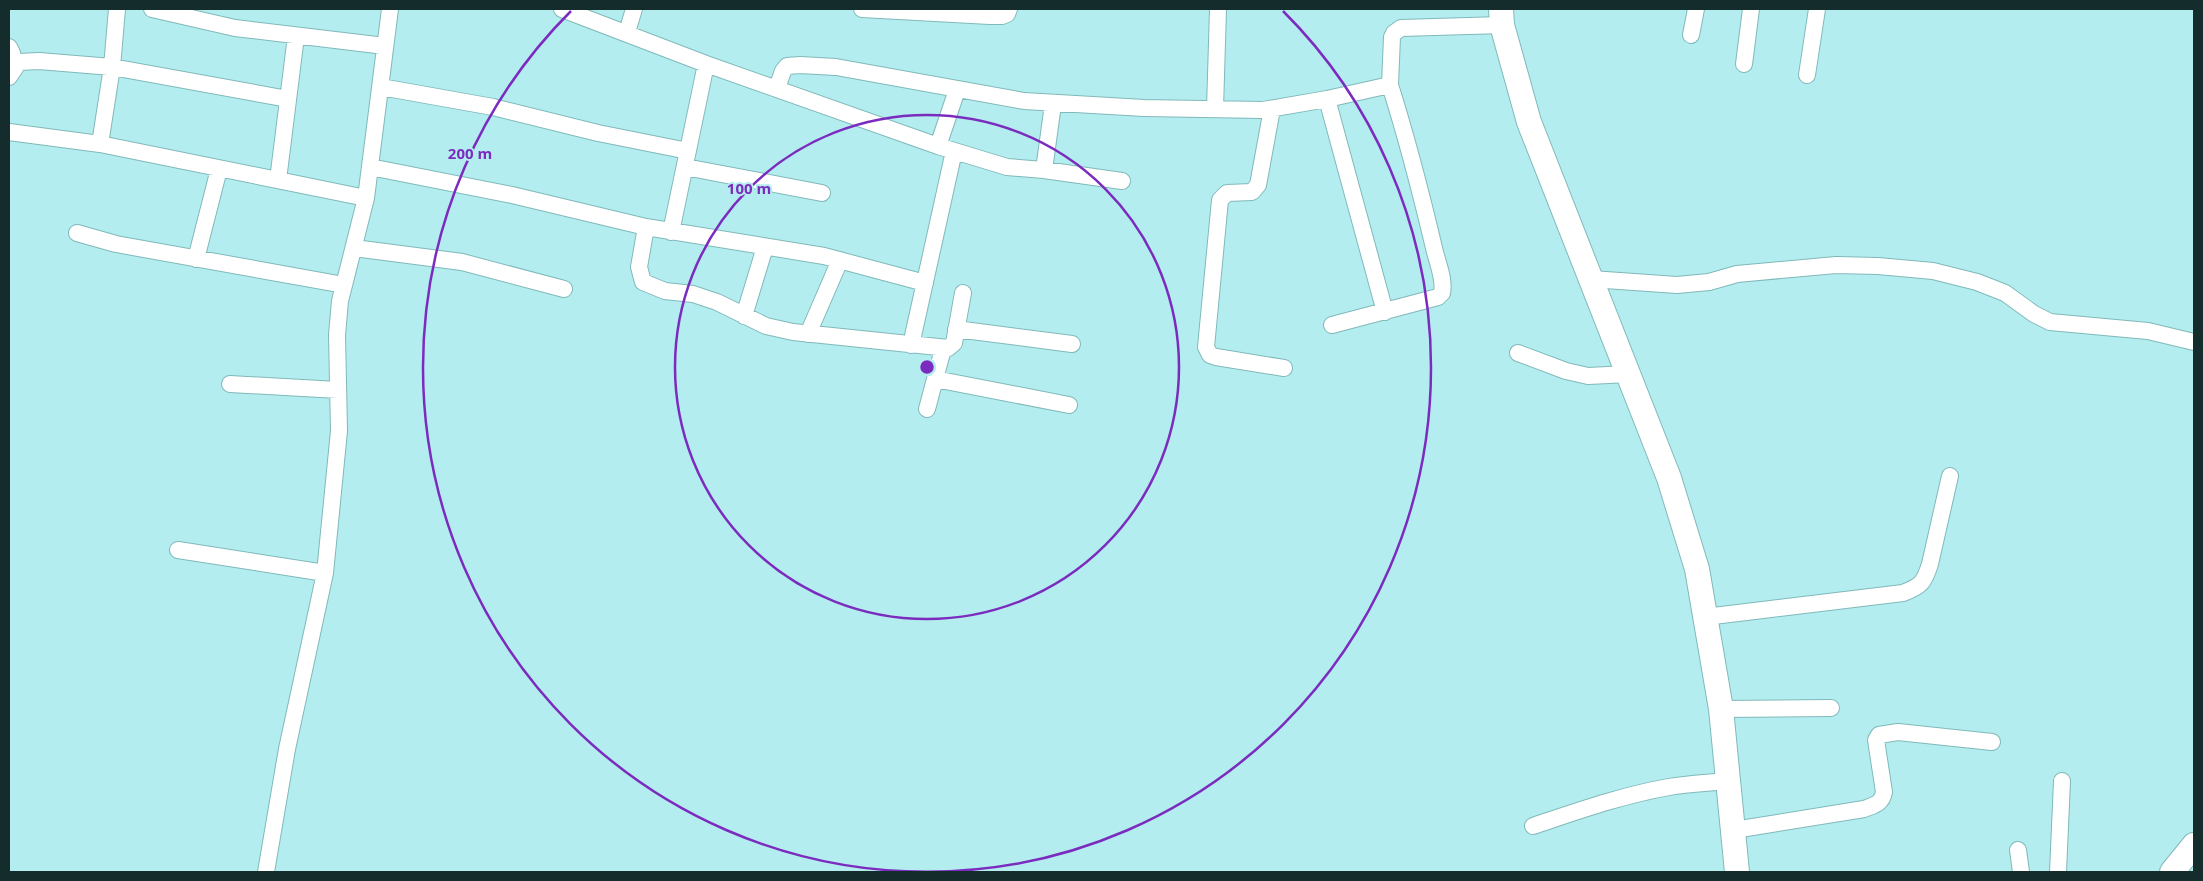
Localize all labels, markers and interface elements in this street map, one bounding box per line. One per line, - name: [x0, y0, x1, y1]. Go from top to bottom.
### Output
- text: 200 m: [448, 143, 492, 163]
- text: 100 m: [727, 178, 771, 198]
- centre of rings: [918, 358, 936, 376]

